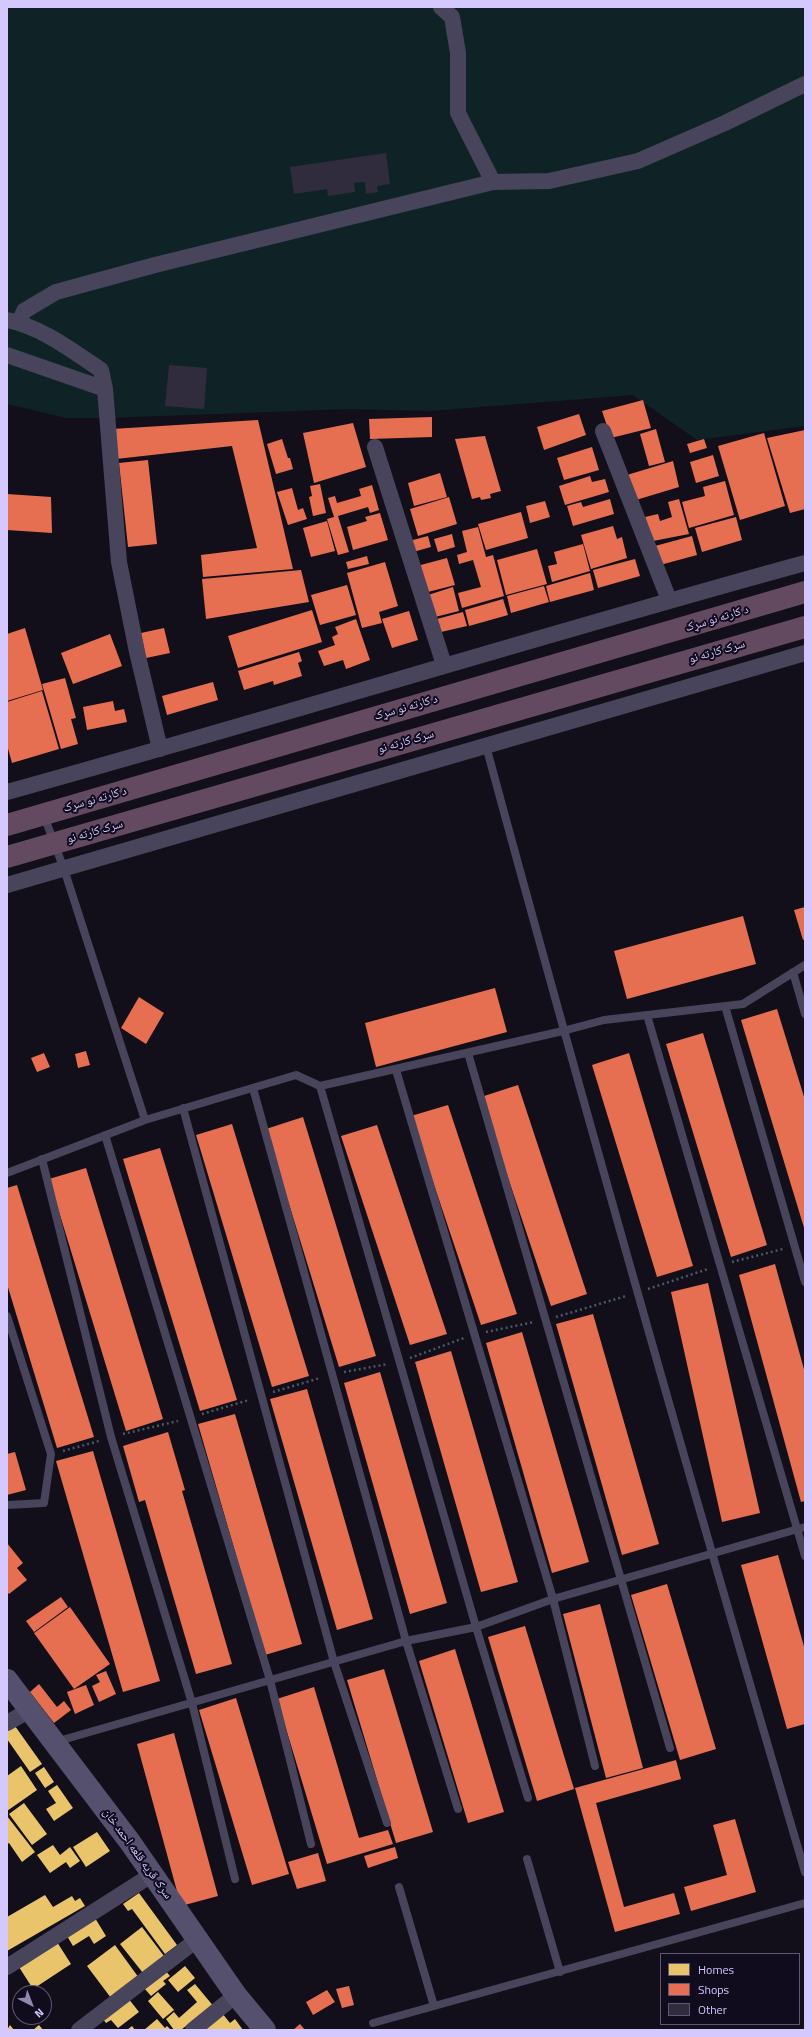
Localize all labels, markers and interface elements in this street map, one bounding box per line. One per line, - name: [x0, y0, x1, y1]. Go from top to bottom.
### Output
- street label: د کارته نو سړک: [684, 603, 750, 635]
- street label: سرک کارته نو: [687, 637, 747, 667]
- street label: د کارته نو سړک: [373, 692, 439, 724]
- street label: سرک کارته نو: [376, 727, 436, 757]
- street label: د کارته نو سړک: [62, 784, 128, 816]
- street label: سرک کارته نو: [65, 817, 125, 847]
- street label: سرک قریه قلعه احمد خان: [99, 1806, 175, 1902]
- legend: [660, 1953, 800, 2025]
- text: Homes: [698, 1960, 734, 1979]
- text: Shops: [698, 1980, 729, 1999]
- north arrow: [12, 1985, 52, 2025]
- text: Other: [698, 2000, 727, 2019]
- text: N: [31, 2005, 48, 2022]

